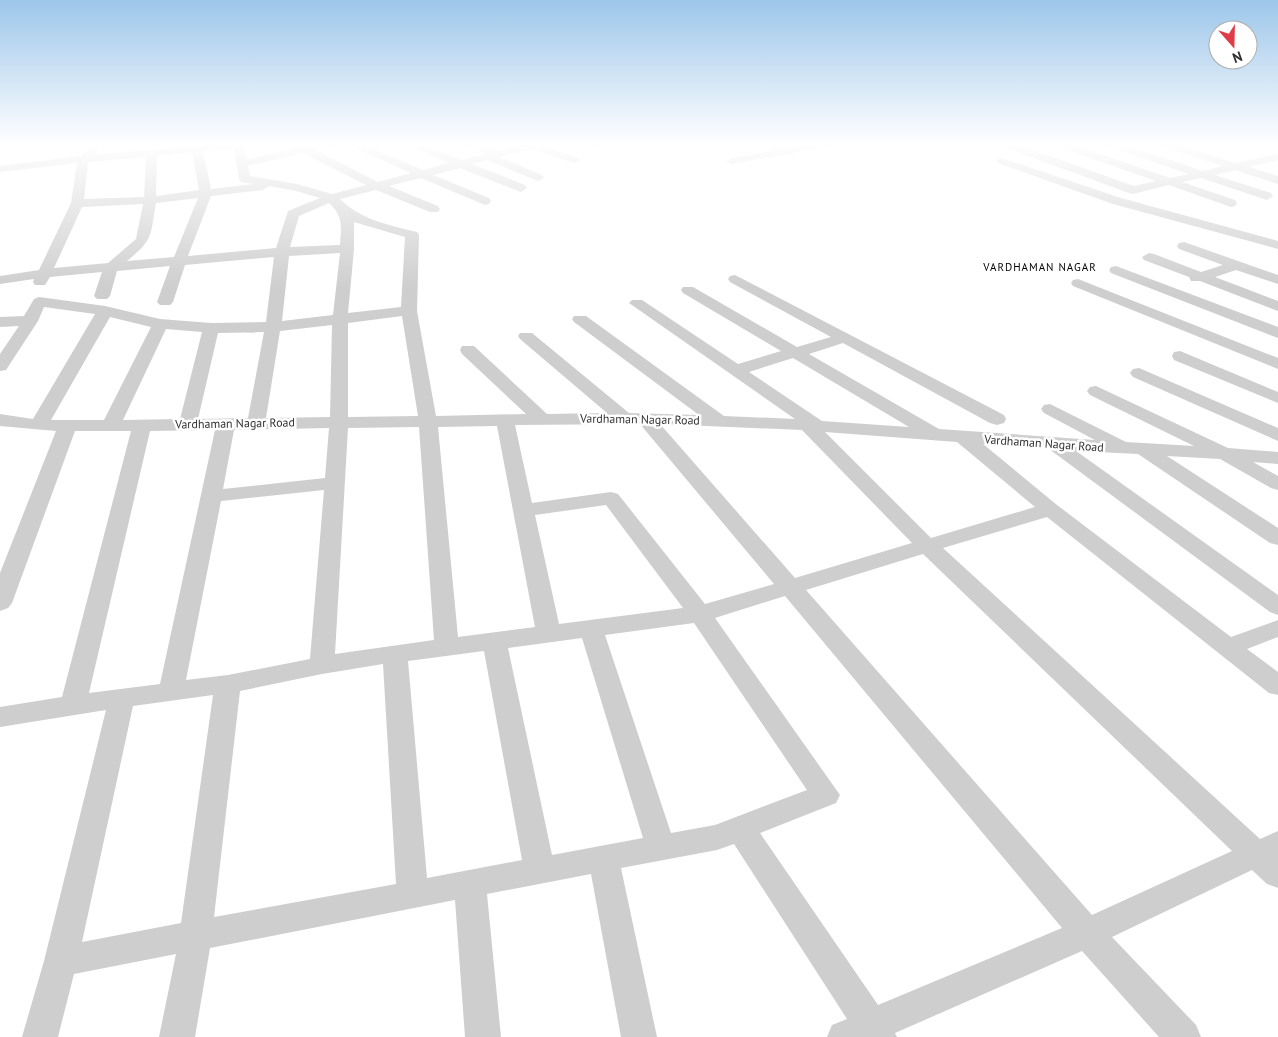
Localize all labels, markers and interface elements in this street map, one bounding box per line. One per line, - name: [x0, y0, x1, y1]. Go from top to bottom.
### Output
- north arrow: [1208, 20, 1258, 70]
- text: N: [1230, 47, 1245, 67]
- district label: VARDHAMAN NAGAR: [982, 260, 1097, 274]
- street label: Vardhaman Nagar Road: [579, 410, 700, 428]
- street label: Vardhaman Nagar Road: [174, 414, 295, 432]
- street label: Vardhaman Nagar Road: [983, 431, 1104, 455]

